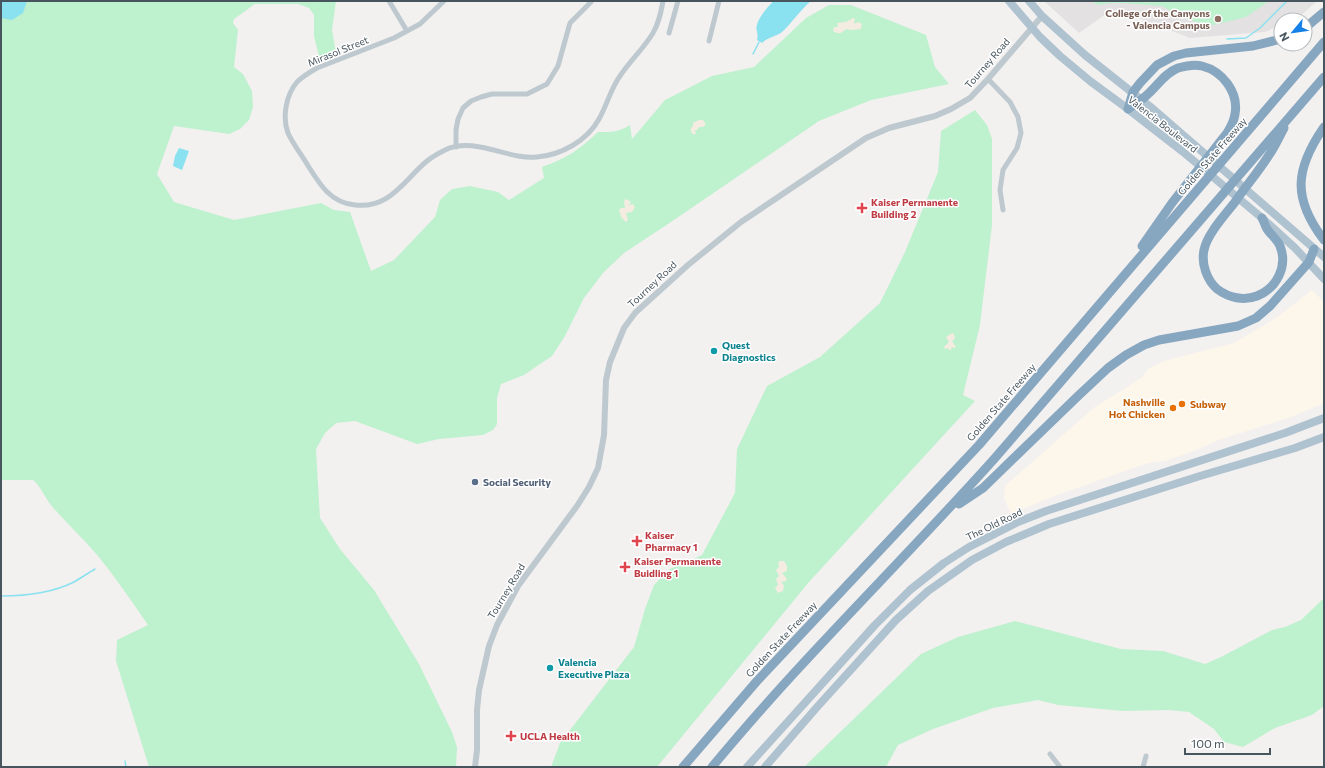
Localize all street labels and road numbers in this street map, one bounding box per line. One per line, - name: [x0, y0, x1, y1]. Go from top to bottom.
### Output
- street label: Mirasol Street: [306, 33, 370, 69]
- street label: Tourney Road: [962, 35, 1012, 91]
- street label: Valencia Boulevard: [1126, 93, 1200, 155]
- street label: Golden State Freeway: [1175, 115, 1249, 197]
- street label: Tourney Road: [625, 258, 679, 310]
- street label: Golden State Freeway: [964, 361, 1038, 443]
- street label: The Old Road: [964, 505, 1024, 543]
- street label: Tourney Road: [485, 561, 527, 621]
- street label: Golden State Freeway: [743, 599, 819, 679]

